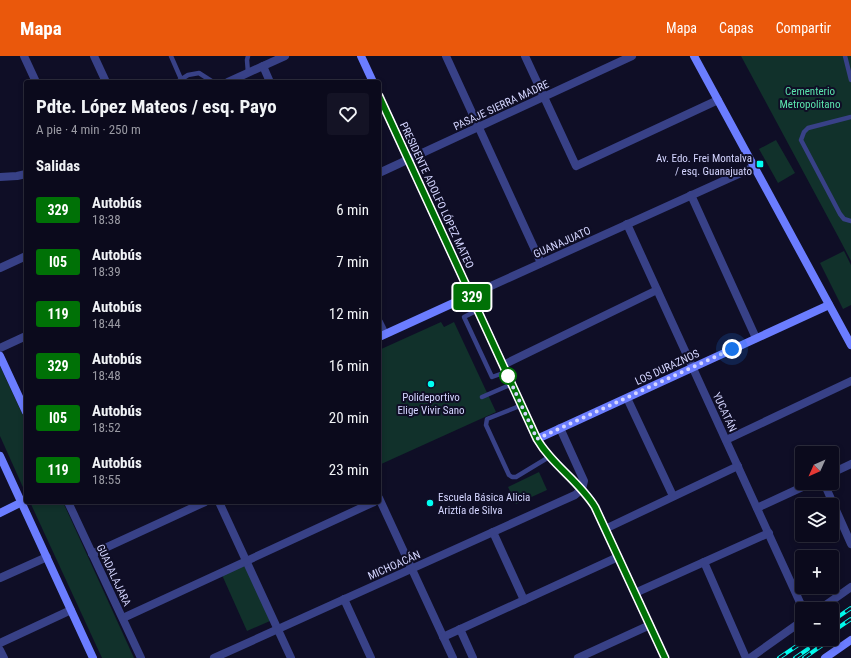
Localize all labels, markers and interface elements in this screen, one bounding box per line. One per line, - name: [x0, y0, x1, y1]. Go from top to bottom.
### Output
- text: Mapa: [20, 17, 62, 40]
- text: Mapa: [666, 20, 697, 36]
- text: Capas: [719, 20, 754, 36]
- text: Compartir: [776, 20, 831, 36]
- street label: PASAJE SIERRA MADRE: [451, 77, 552, 133]
- park label: Cementerio Metropolitano: [780, 85, 841, 111]
- button: heart: [327, 93, 369, 135]
- text: Pdte. López Mateos / esq. Payo: [36, 95, 277, 118]
- street label: PRESIDENTE ADOLFO LÓPEZ MATEO: [397, 120, 476, 270]
- text: A pie · 4 min · 250 m: [36, 122, 141, 137]
- place label: Av. Edo. Frei Montalva / esq. Guanajuato: [656, 152, 752, 178]
- text: Salidas: [36, 157, 80, 175]
- marker: Av. Edo. Frei Montalva / esq. Guanajuato: [755, 159, 765, 169]
- text: Autobús: [92, 194, 142, 212]
- text: 6 min: [336, 201, 369, 219]
- text: 329: [47, 202, 69, 218]
- text: 18:38: [92, 212, 121, 227]
- street label: GUANAJUATO: [532, 224, 593, 261]
- text: Autobús: [92, 246, 142, 264]
- text: 7 min: [336, 253, 369, 271]
- text: I05: [49, 254, 67, 270]
- text: 18:39: [92, 264, 121, 279]
- line badge: 329: [449, 284, 495, 310]
- text: 329: [461, 289, 483, 305]
- text: Autobús: [92, 298, 142, 316]
- text: 12 min: [329, 305, 369, 323]
- text: 119: [47, 306, 69, 322]
- text: 18:44: [92, 316, 121, 331]
- your location: [722, 339, 742, 359]
- street label: LOS DURAZNOS: [633, 347, 702, 388]
- text: Autobús: [92, 350, 142, 368]
- text: 16 min: [329, 357, 369, 375]
- text: 329: [47, 358, 69, 374]
- unlabelled marker: [499, 367, 517, 385]
- text: 18:48: [92, 368, 121, 383]
- marker: Polideportivo Elige Vivir Sano: [426, 379, 436, 389]
- place label: Polideportivo Elige Vivir Sano: [397, 391, 465, 417]
- street label: YUCATÁN: [710, 391, 739, 434]
- text: Autobús: [92, 402, 142, 420]
- text: 20 min: [329, 409, 369, 427]
- text: I05: [49, 410, 67, 426]
- text: 18:52: [92, 420, 121, 435]
- north arrow: [795, 446, 839, 490]
- map controls: [795, 446, 839, 646]
- text: Autobús: [92, 454, 142, 472]
- text: 23 min: [329, 461, 369, 479]
- text: 119: [47, 462, 69, 478]
- text: 18:55: [92, 472, 121, 487]
- place label: Escuela Básica Alicia Ariztía de Silva: [438, 491, 530, 517]
- marker: Escuela Básica Alicia Ariztía de Silva: [425, 498, 435, 508]
- button: layers: [795, 498, 839, 542]
- street label: GUADALAJARA: [94, 542, 134, 609]
- street label: MICHOACÁN: [366, 548, 423, 583]
- button: +: [795, 550, 839, 594]
- button: −: [795, 602, 839, 646]

